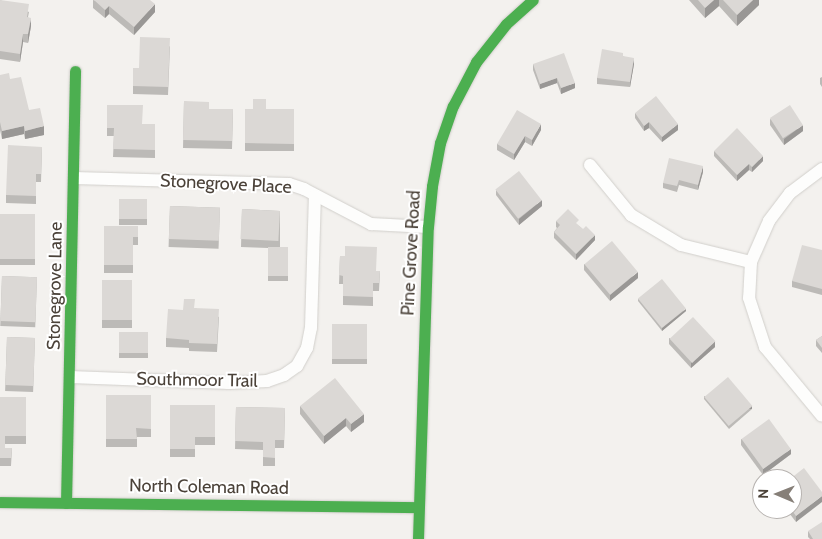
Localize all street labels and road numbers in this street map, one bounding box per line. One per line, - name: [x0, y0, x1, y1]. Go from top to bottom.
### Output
- street label: Stonegrove Place: [160, 170, 292, 198]
- street label: Pine Grove Road: [397, 190, 425, 316]
- street label: Stonegrove Lane: [43, 222, 67, 350]
- street label: Southmoor Trail: [136, 368, 258, 392]
- street label: North Coleman Road: [129, 475, 289, 499]

